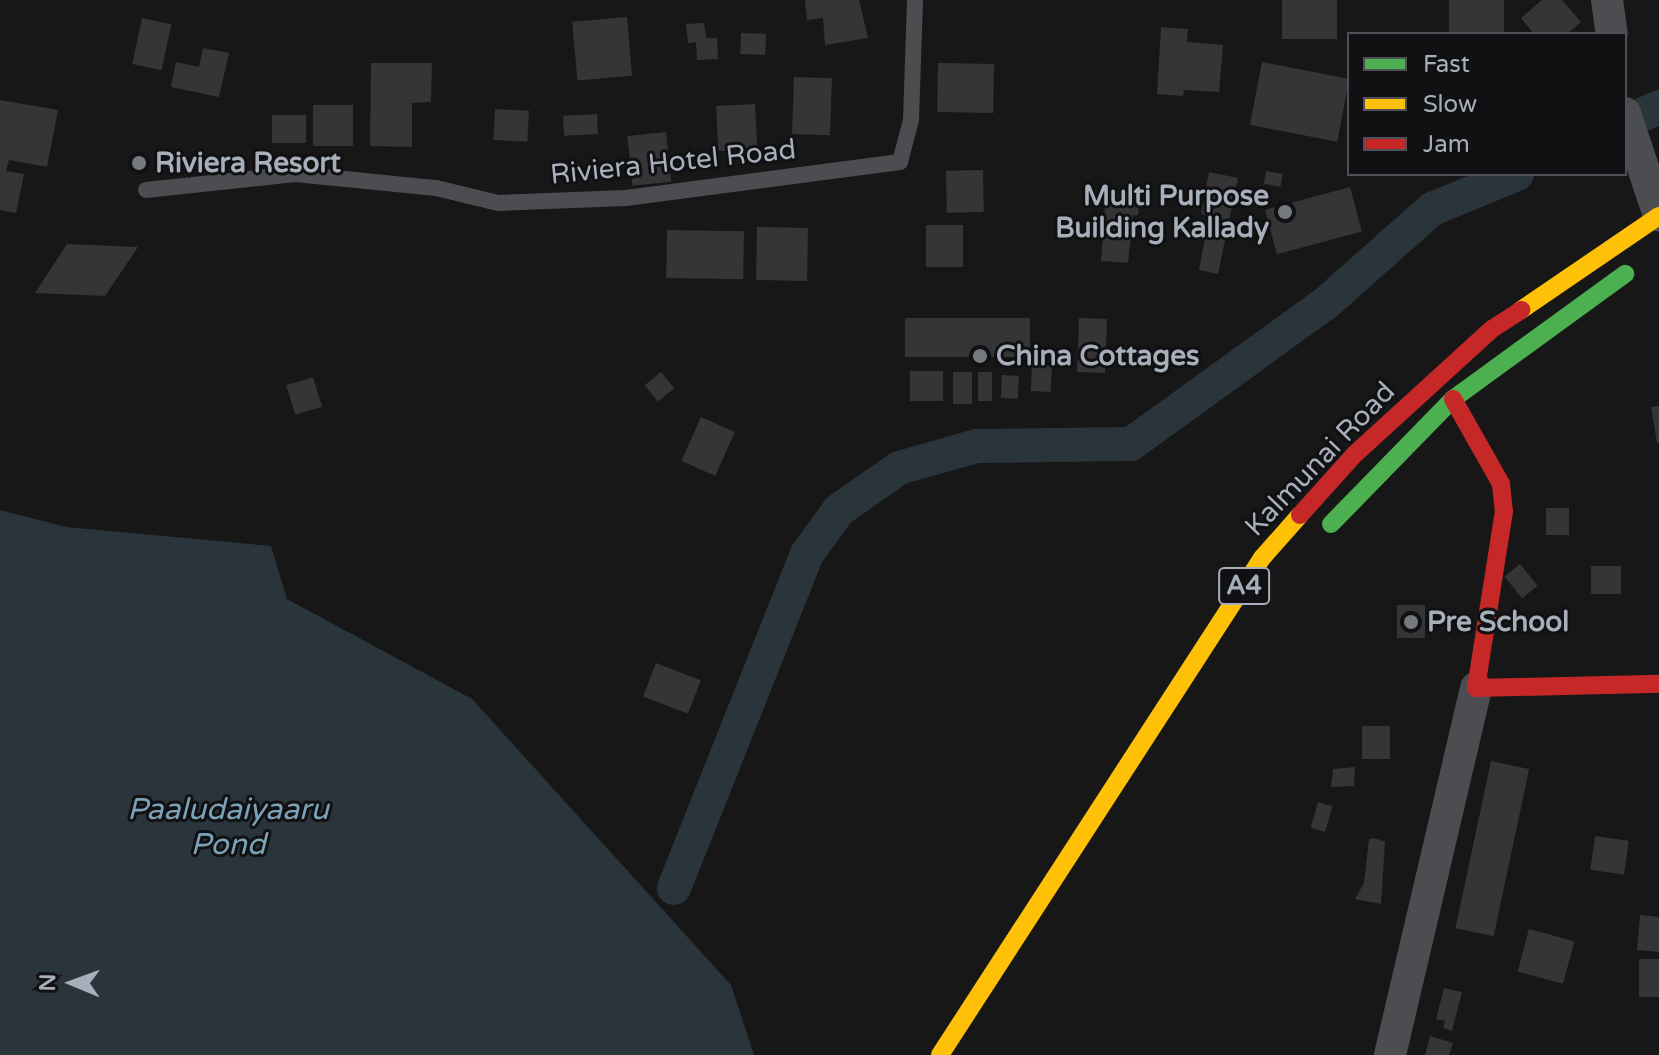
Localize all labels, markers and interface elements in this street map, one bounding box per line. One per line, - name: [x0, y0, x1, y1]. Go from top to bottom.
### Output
- legend: [1347, 32, 1627, 176]
- text: Fast: [1423, 50, 1470, 79]
- text: Slow: [1423, 90, 1477, 119]
- text: Jam: [1423, 130, 1470, 159]
- street label: Riviera Hotel Road: [548, 132, 798, 192]
- place label: Riviera Resort: [155, 146, 341, 180]
- marker: Riviera Resort: [130, 154, 148, 172]
- place label: Multi Purpose Building Kallady: [1055, 179, 1269, 245]
- marker: Multi Purpose Building Kallady: [1276, 203, 1294, 221]
- place label: China Cottages: [996, 339, 1200, 373]
- marker: China Cottages: [971, 347, 989, 365]
- street label: Kalmunai Road: [1238, 375, 1402, 543]
- road number: A4: [1218, 564, 1270, 608]
- place label: Pre School: [1427, 605, 1569, 639]
- marker: Pre School: [1402, 613, 1420, 631]
- water label: Paaludaiyaaru Pond: [127, 792, 329, 862]
- north arrow: [32, 943, 112, 1023]
- text: N: [35, 974, 61, 992]

